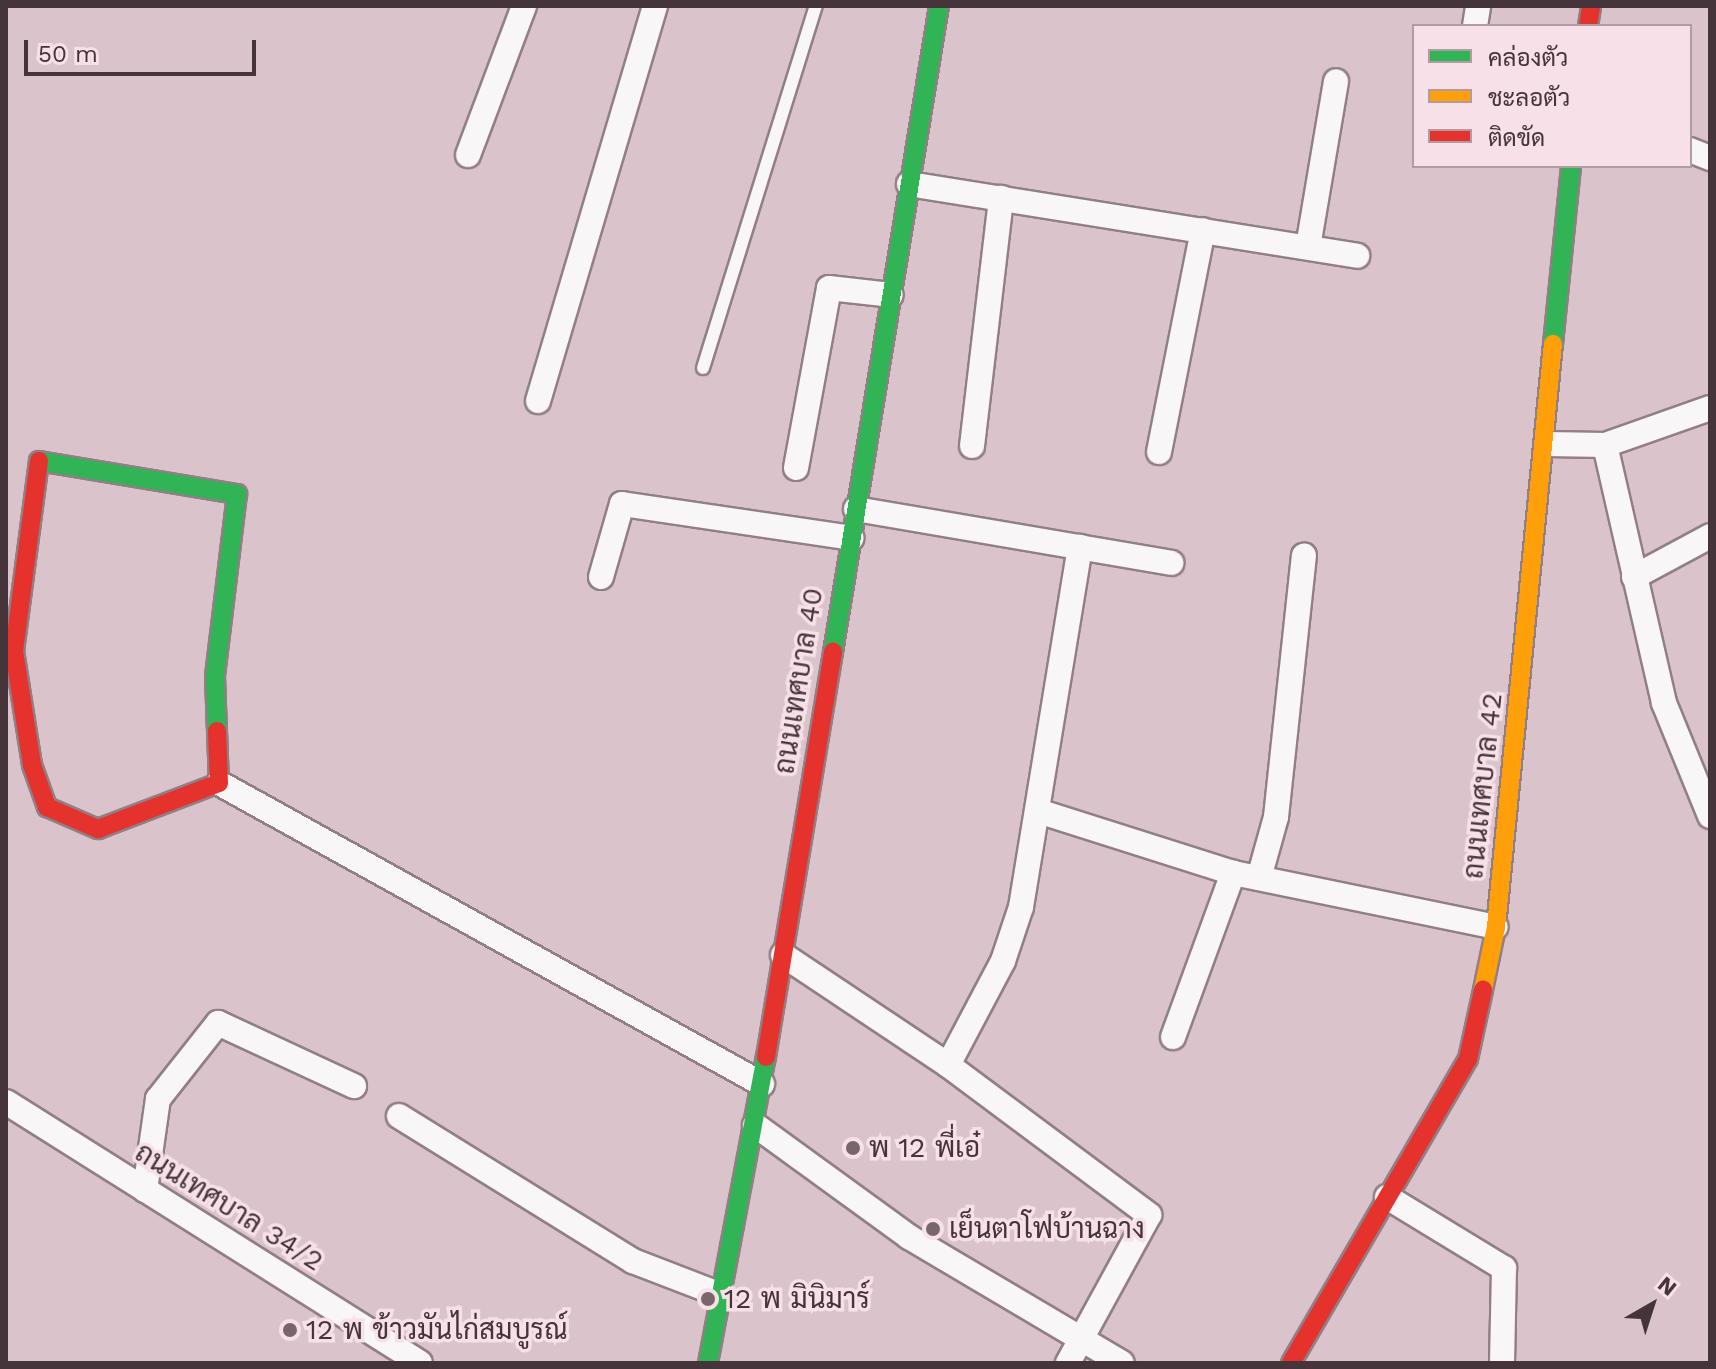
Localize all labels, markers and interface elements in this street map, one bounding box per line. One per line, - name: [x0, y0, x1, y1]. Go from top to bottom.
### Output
- scale bar: [28, 24, 260, 74]
- legend: [1412, 24, 1692, 168]
- text: 50 m: [38, 40, 98, 68]
- text: คล่องตัว: [1488, 44, 1568, 72]
- text: ชะลอตัว: [1488, 84, 1570, 112]
- text: ติดขัด: [1488, 124, 1545, 152]
- street label: ถนนเทศบาล 40: [768, 586, 830, 776]
- street label: ถนนเทศบาล 42: [1457, 691, 1509, 881]
- place label: พ 12 พี่เอ๋: [869, 1131, 981, 1165]
- street label: ถนนเทศบาล 34/2: [129, 1136, 329, 1278]
- marker: พ 12 พี่เอ๋: [844, 1139, 862, 1157]
- place label: เย็นตาโฟบ้านฉาง: [949, 1212, 1145, 1246]
- marker: เย็นตาโฟบ้านฉาง: [924, 1220, 942, 1238]
- north arrow: [1612, 1265, 1692, 1345]
- text: N: [1653, 1271, 1682, 1301]
- place label: 12 พ มินิมาร์: [724, 1282, 870, 1316]
- marker: 12 พ มินิมาร์: [699, 1290, 717, 1308]
- place label: 12 พ ข้าวมันไก่สมบูรณ์: [306, 1313, 567, 1347]
- marker: 12 พ ข้าวมันไก่สมบูรณ์: [281, 1321, 299, 1339]

